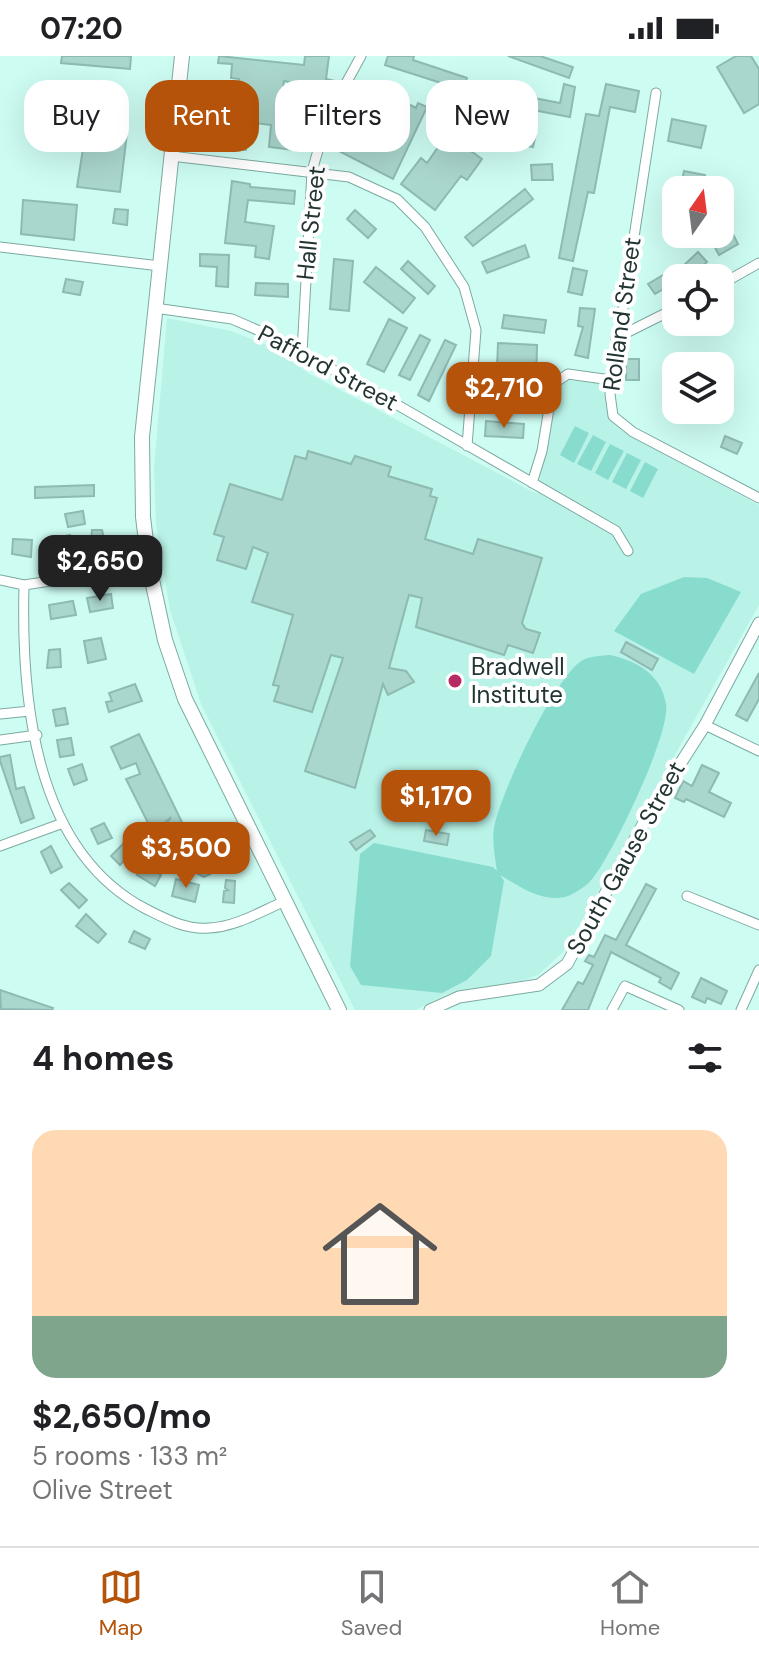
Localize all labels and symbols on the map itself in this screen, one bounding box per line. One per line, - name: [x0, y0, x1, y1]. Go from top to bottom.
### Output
- street label: Hall Street: [289, 164, 332, 282]
- north arrow: [662, 176, 734, 248]
- street label: Rolland Street: [595, 235, 648, 393]
- street label: Pafford Street: [253, 318, 404, 417]
- pin: $2,710: [439, 362, 569, 430]
- pin: $2,650: [35, 535, 165, 603]
- place label: Bradwell Institute: [471, 651, 565, 710]
- marker: Bradwell Institute: [446, 672, 464, 690]
- street label: South Gause Street: [560, 756, 692, 960]
- pin: $1,170: [371, 770, 501, 838]
- pin: $3,500: [121, 822, 251, 890]

